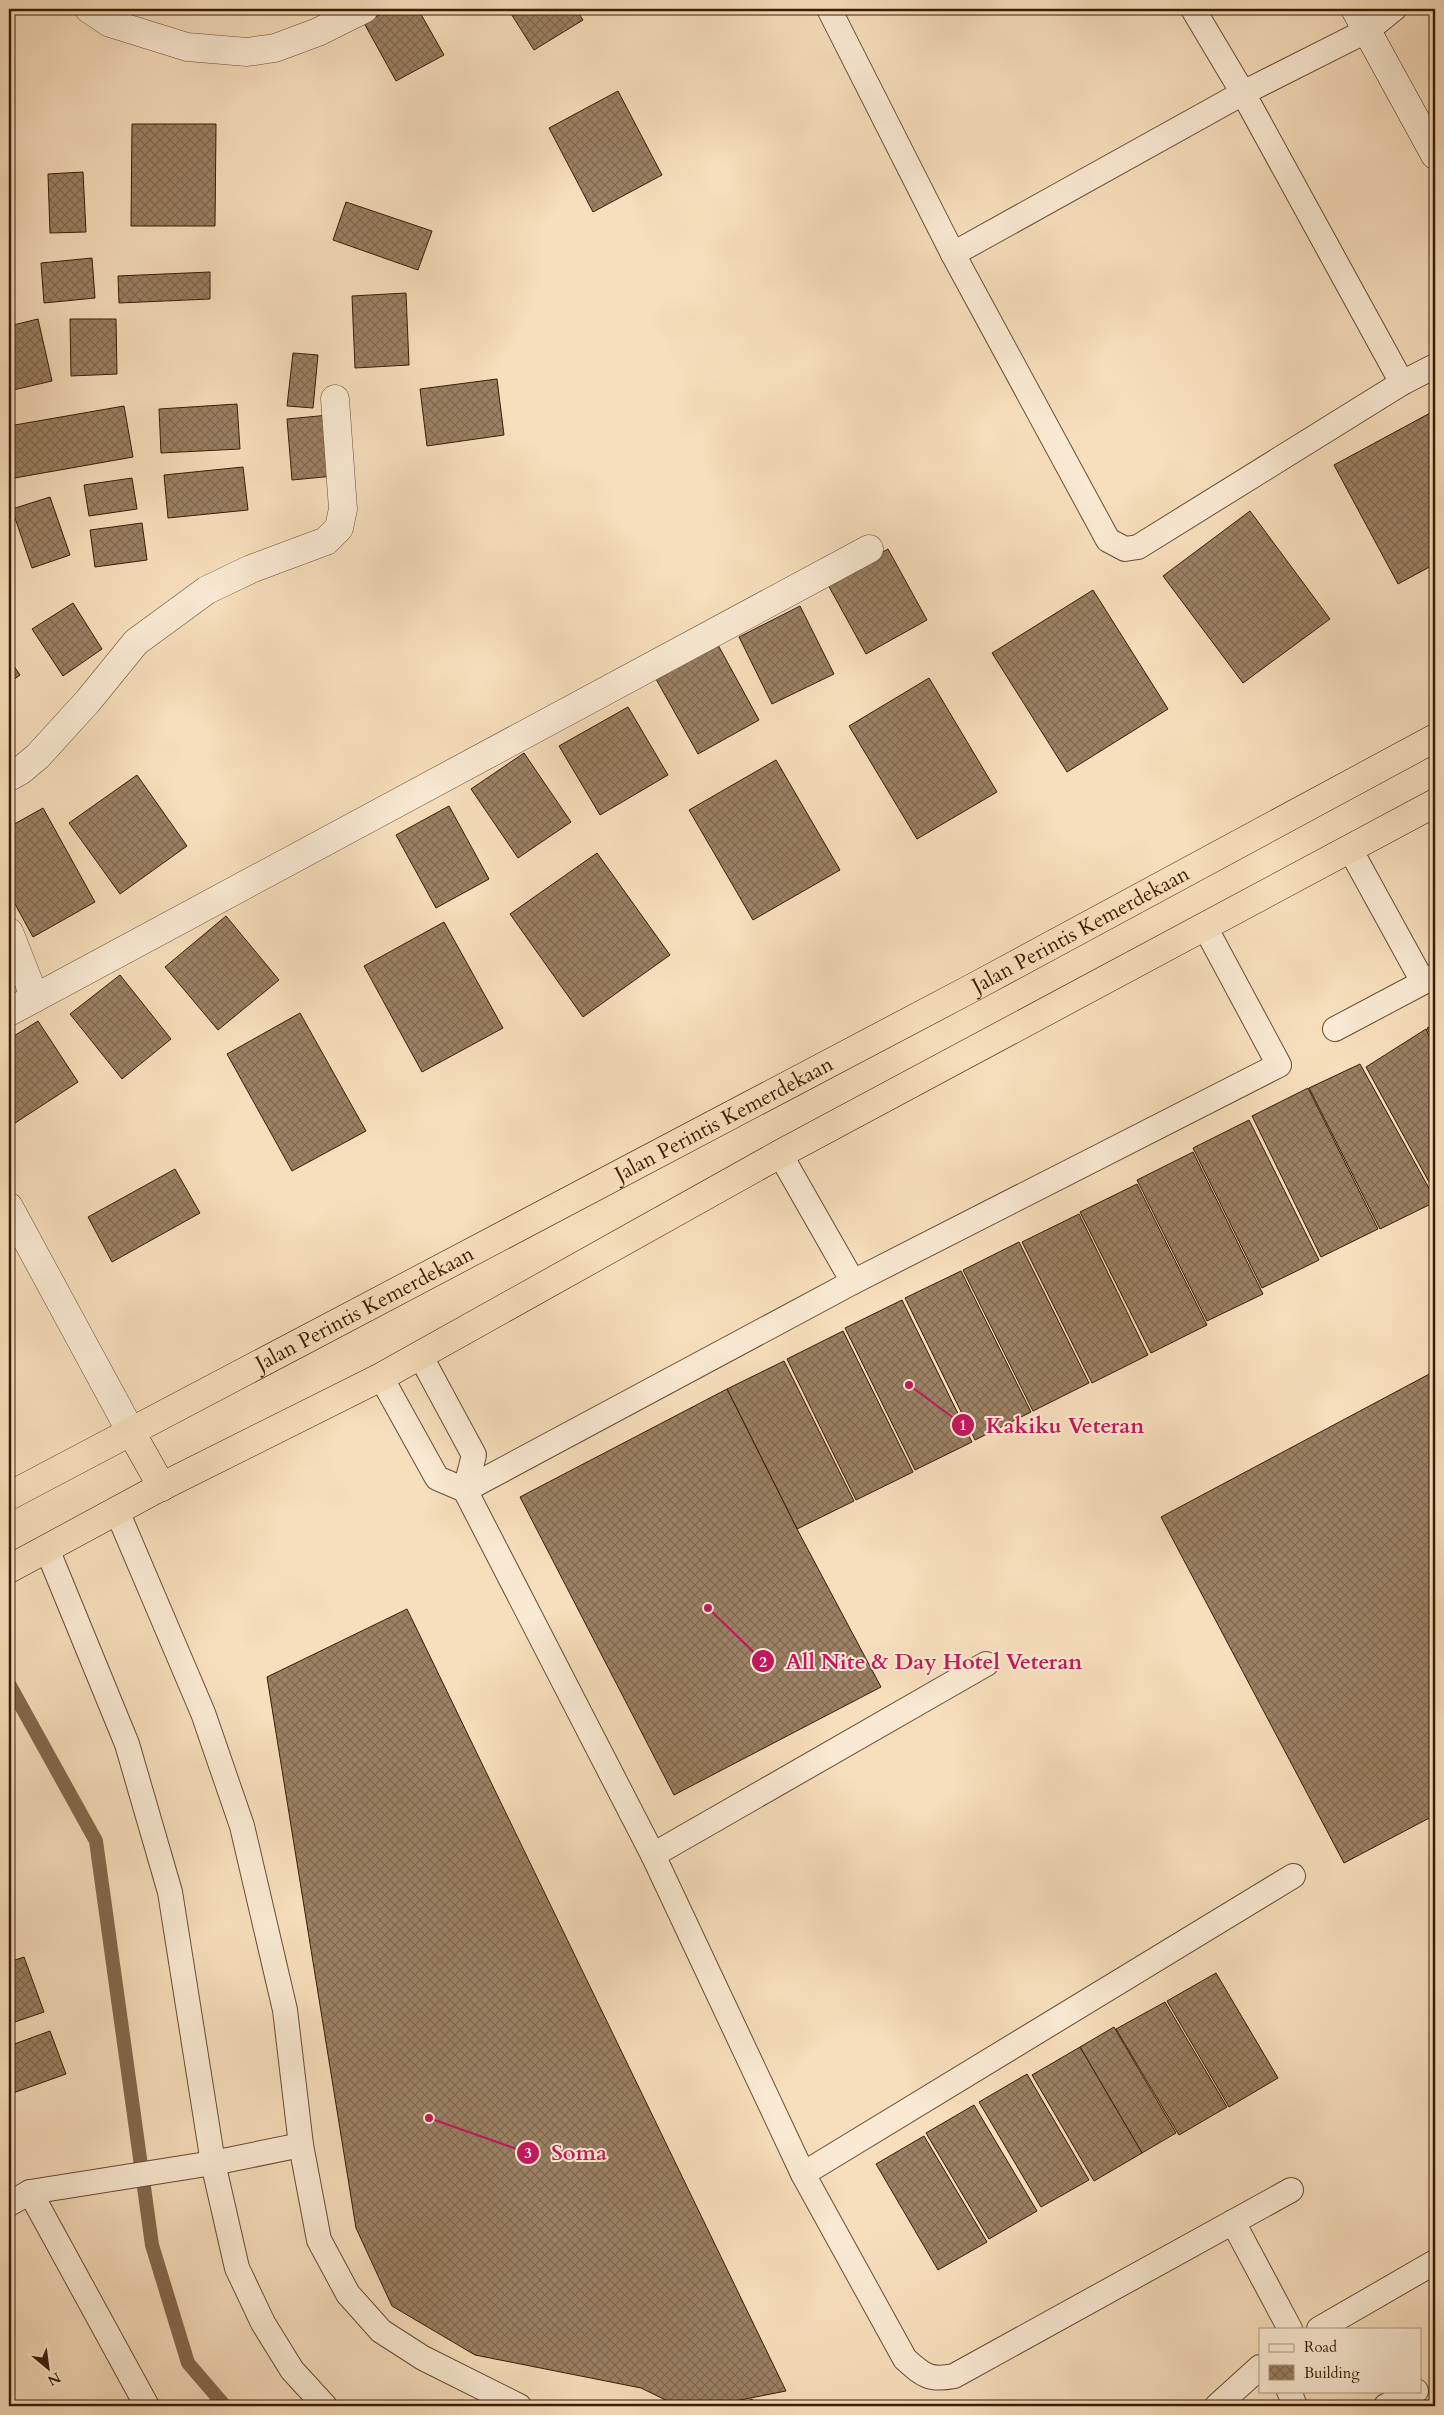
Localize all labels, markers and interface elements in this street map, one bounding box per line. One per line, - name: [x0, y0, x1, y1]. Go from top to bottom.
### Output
- street label: Jalan Perintis Kemerdekaan: [964, 859, 1195, 1002]
- street label: Jalan Perintis Kemerdekaan: [607, 1050, 838, 1190]
- street label: Jalan Perintis Kemerdekaan: [248, 1239, 479, 1380]
- callout: Kakiku Veteran: [951, 1406, 1154, 1443]
- text: Kakiku Veteran: [986, 1411, 1144, 1441]
- text: 1: [959, 1415, 967, 1435]
- callout: All Nite & Day Hotel Veteran: [750, 1643, 1092, 1680]
- text: All Nite & Day Hotel Veteran: [785, 1647, 1083, 1677]
- text: 2: [759, 1652, 767, 1672]
- callout: Soma: [516, 2134, 617, 2171]
- text: Soma: [551, 2138, 607, 2168]
- text: 3: [524, 2143, 532, 2163]
- legend: [1259, 2328, 1422, 2392]
- text: Road: [1304, 2337, 1337, 2357]
- north arrow: [22, 2342, 72, 2392]
- text: Building: [1304, 2363, 1360, 2383]
- text: N: [44, 2368, 64, 2390]

